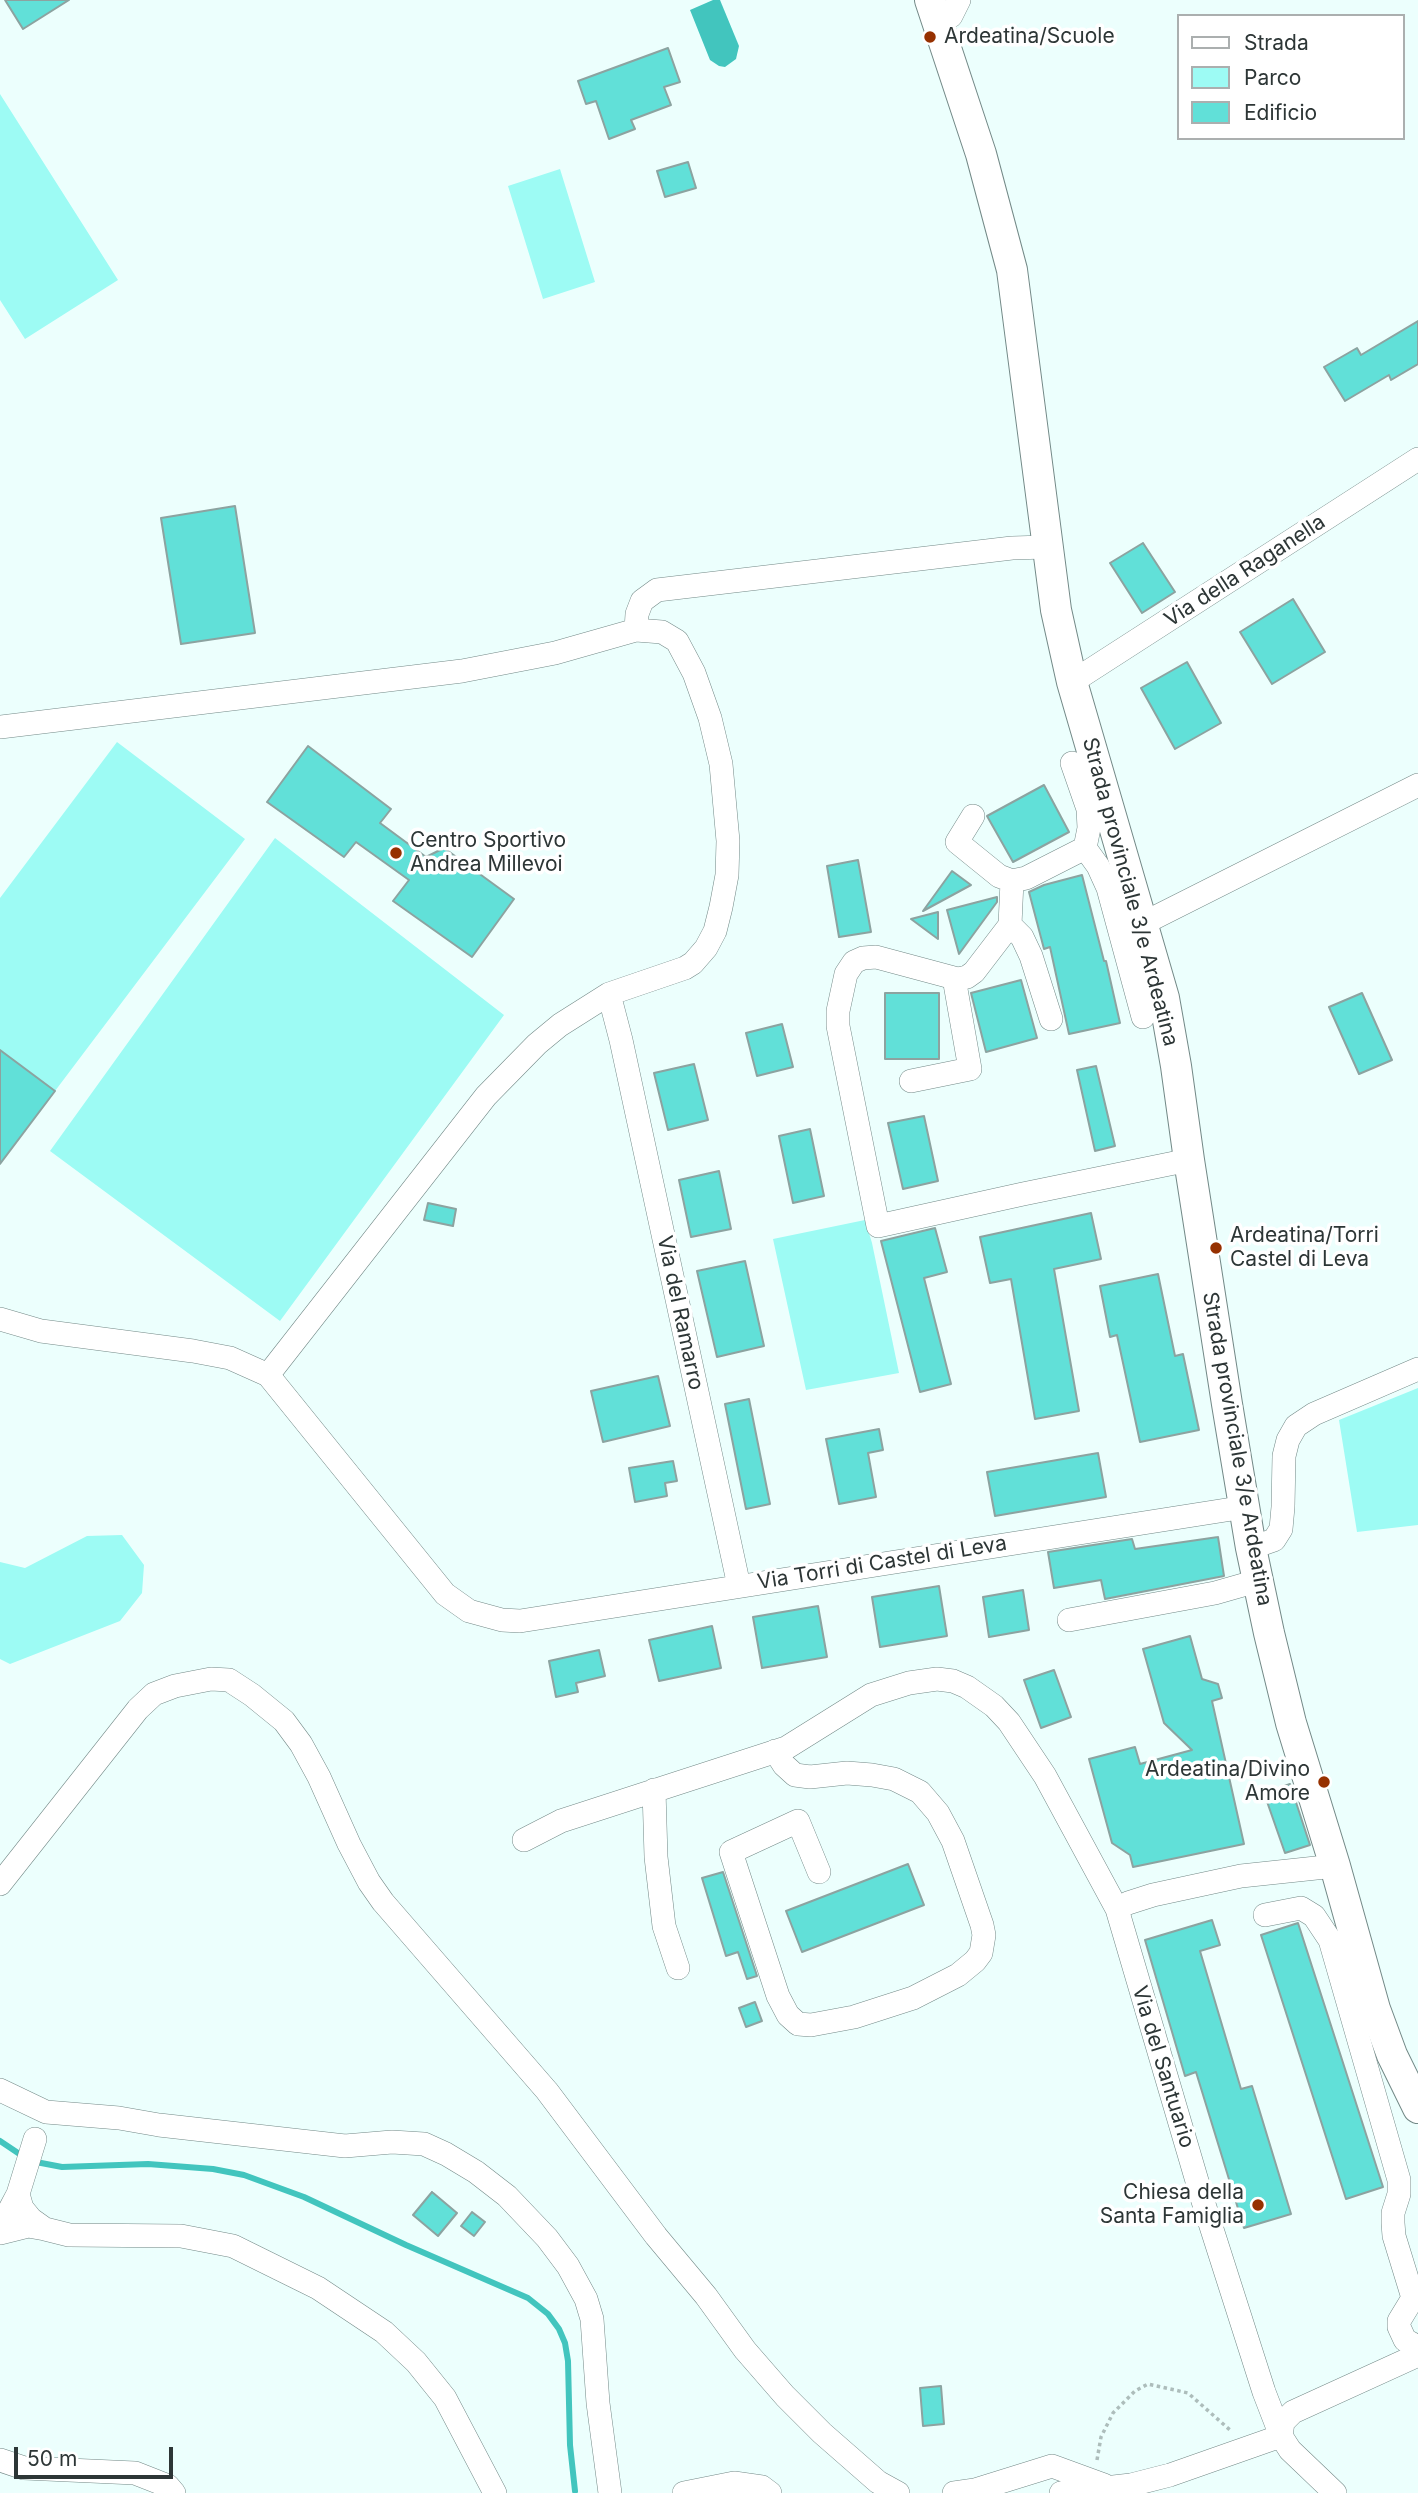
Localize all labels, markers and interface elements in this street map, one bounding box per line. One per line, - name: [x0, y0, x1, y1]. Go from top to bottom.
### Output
- legend: [1176, 14, 1404, 140]
- place label: Ardeatina/Scuole: [944, 24, 1115, 50]
- marker: Ardeatina/Scuole: [922, 29, 938, 45]
- text: Strada: [1244, 30, 1309, 55]
- text: Parco: [1244, 65, 1301, 90]
- text: Edificio: [1244, 100, 1317, 125]
- street label: Via della Raganella: [1160, 510, 1330, 632]
- street label: Strada provinciale 3/e Ardeatina: [1077, 735, 1183, 1049]
- place label: Centro Sportivo Andrea Millevoi: [410, 828, 566, 878]
- marker: Centro Sportivo Andrea Millevoi: [388, 845, 404, 861]
- place label: Ardeatina/Torri Castel di Leva: [1230, 1223, 1379, 1273]
- street label: Via del Ramarro: [651, 1234, 709, 1392]
- marker: Ardeatina/Torri Castel di Leva: [1208, 1240, 1224, 1256]
- street label: Strada provinciale 3/e Ardeatina: [1197, 1290, 1277, 1608]
- street label: Via Torri di Castel di Leva: [755, 1531, 1009, 1595]
- place label: Ardeatina/Divino Amore: [1145, 1757, 1310, 1807]
- marker: Ardeatina/Divino Amore: [1316, 1774, 1332, 1790]
- street label: Via del Santuario: [1126, 1983, 1200, 2151]
- place label: Chiesa della Santa Famiglia: [1100, 2180, 1244, 2230]
- marker: Chiesa della Santa Famiglia: [1250, 2197, 1266, 2213]
- scale bar: [18, 2434, 177, 2478]
- text: 50 m: [27, 2446, 77, 2471]

